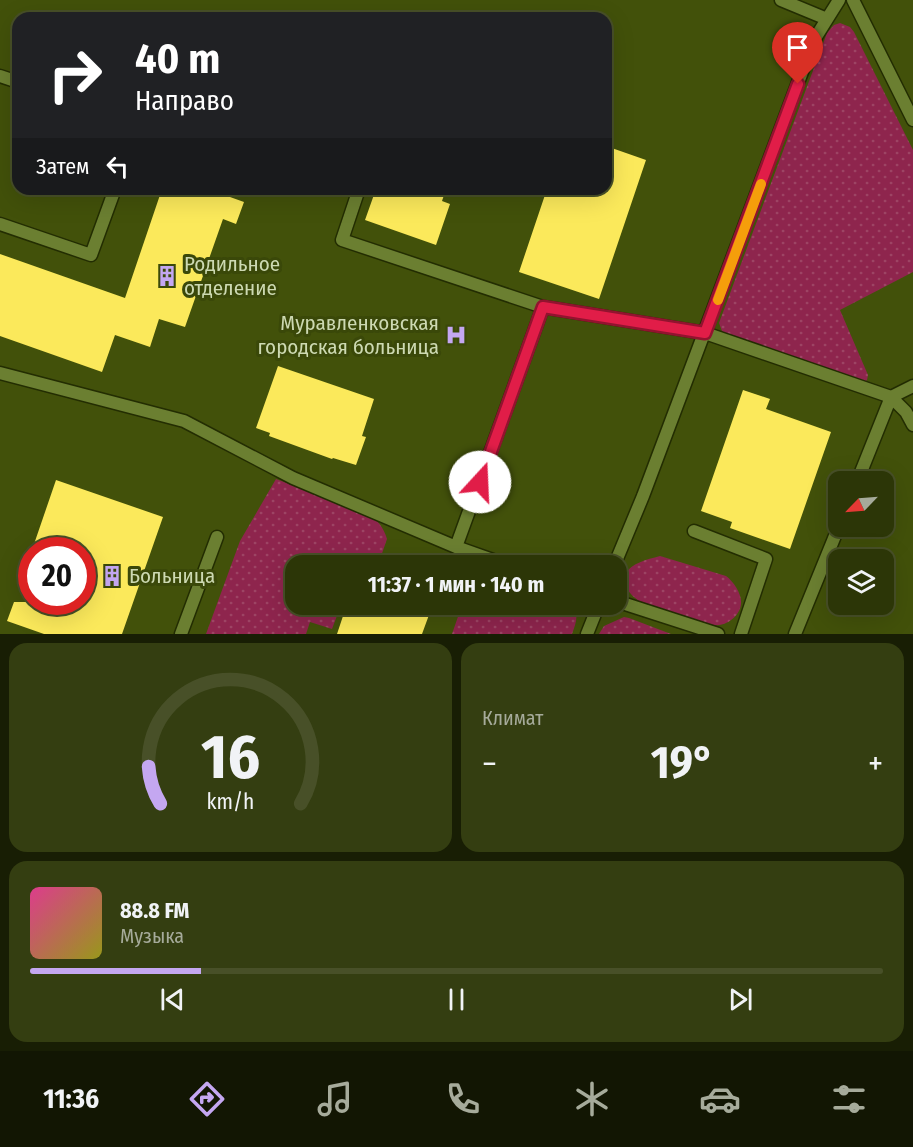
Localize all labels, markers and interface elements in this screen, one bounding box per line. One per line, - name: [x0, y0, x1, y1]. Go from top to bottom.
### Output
- pin: [772, 22, 823, 84]
- icon: arrive: [781, 31, 814, 64]
- text: 40 m: [135, 34, 220, 84]
- icon: right: [36, 36, 114, 114]
- text: Направо: [135, 85, 234, 117]
- icon: left: [101, 150, 134, 183]
- text: Затем: [36, 153, 89, 180]
- place label: Родильное отделение: [184, 251, 280, 301]
- building icon: Родильное отделение: [155, 264, 179, 288]
- place label: Муравленковская городская больница: [258, 310, 439, 360]
- hospital icon: Муравленковская городская больница: [444, 323, 468, 347]
- position arrow: [448, 450, 512, 514]
- north arrow: [828, 471, 894, 537]
- map controls: [828, 471, 894, 615]
- speed limit sign: 20: [18, 537, 96, 615]
- button: layers: [828, 549, 894, 615]
- place label: Больница: [129, 563, 215, 589]
- building icon: Больница: [100, 564, 124, 588]
- text: 11:37 · 1 мин · 140 m: [368, 571, 544, 598]
- text: Климат: [482, 706, 543, 730]
- text: 16: [201, 720, 260, 795]
- text: 19°: [651, 736, 714, 790]
- text: −: [482, 744, 497, 784]
- text: +: [868, 744, 883, 784]
- text: km/h: [207, 790, 254, 816]
- text: 88.8 FM: [120, 897, 189, 924]
- text: Музыка: [120, 924, 184, 948]
- icon: previous: [156, 983, 189, 1016]
- icon: pause: [440, 983, 473, 1016]
- icon: next: [724, 983, 757, 1016]
- icon: directions: [186, 1078, 228, 1120]
- icon: music: [314, 1078, 356, 1120]
- icon: phone: [442, 1078, 484, 1120]
- icon: climate: [571, 1078, 613, 1120]
- icon: car: [699, 1078, 741, 1120]
- icon: filters: [828, 1078, 870, 1120]
- text: 11:36: [43, 1083, 99, 1115]

